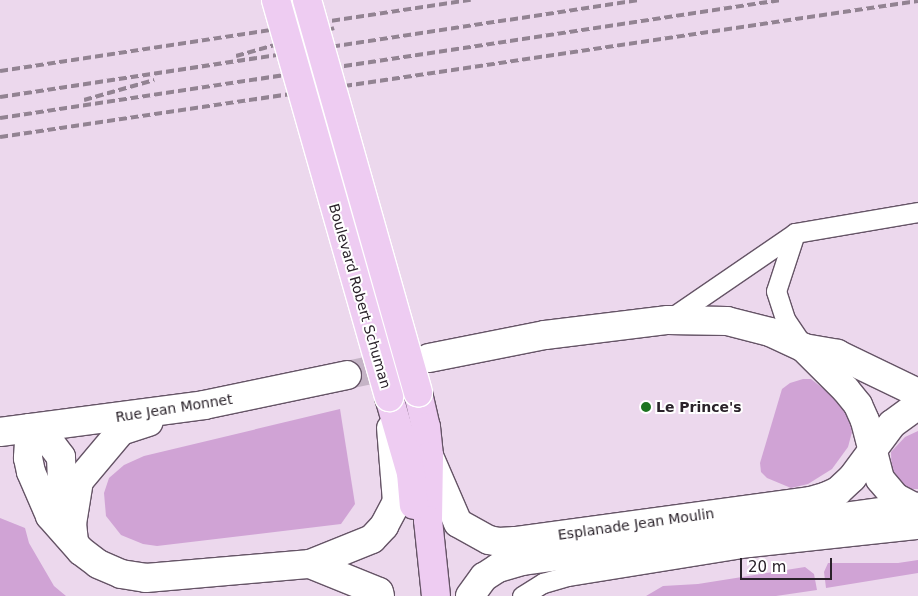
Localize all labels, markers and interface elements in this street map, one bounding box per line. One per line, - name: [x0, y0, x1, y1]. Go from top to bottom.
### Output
- street label: Boulevard Robert Schuman: [326, 202, 394, 390]
- street label: Rue Jean Monnet: [114, 390, 234, 426]
- place label: Le Prince's: [656, 399, 742, 415]
- marker: Le Prince's: [640, 401, 652, 413]
- street label: Esplanade Jean Moulin: [557, 505, 715, 543]
- scale bar: [743, 548, 836, 580]
- text: 20 m: [748, 558, 786, 576]

